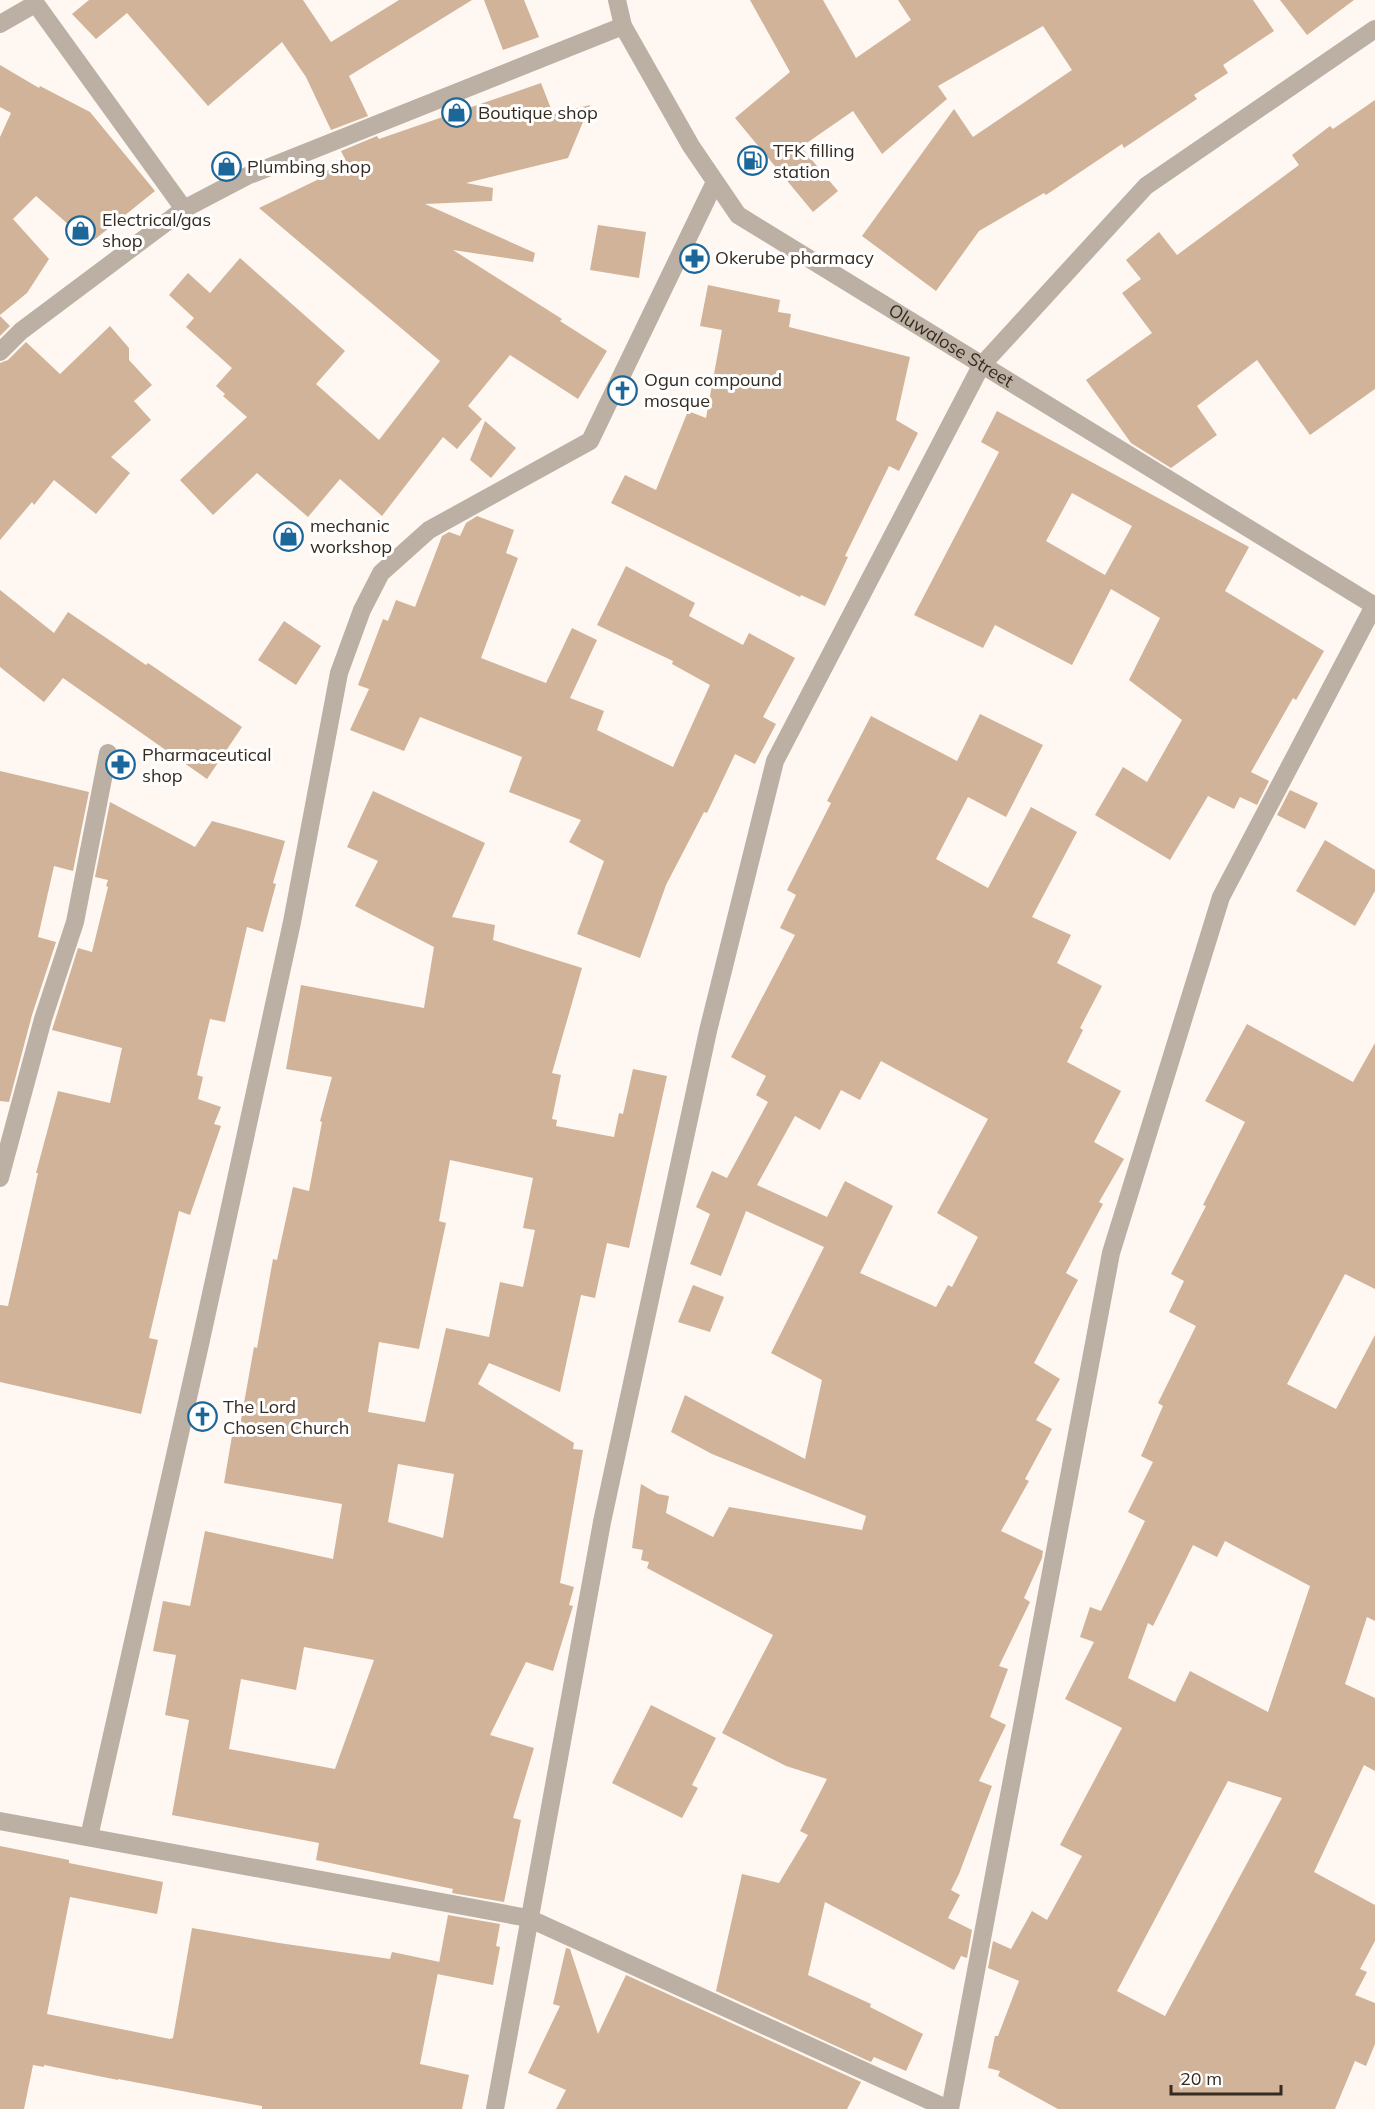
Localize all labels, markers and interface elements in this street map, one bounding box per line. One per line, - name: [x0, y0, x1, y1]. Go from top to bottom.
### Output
- shop icon: Boutique shop: [441, 97, 473, 129]
- place label: Boutique shop: [478, 101, 598, 124]
- place label: TFK filling station: [773, 139, 855, 183]
- fuel station icon: TFK filling station: [736, 145, 768, 177]
- shop icon: Plumbing shop: [210, 151, 242, 183]
- place label: Plumbing shop: [247, 155, 371, 178]
- place label: Electrical/gas shop: [102, 208, 211, 252]
- shop icon: Electrical/gas shop: [65, 214, 97, 246]
- pharmacy icon: Okerube pharmacy: [678, 242, 710, 274]
- place label: Okerube pharmacy: [715, 246, 874, 269]
- street label: Oluwalose Street: [884, 298, 1018, 392]
- place label: Ogun compound mosque: [644, 368, 782, 412]
- church icon: Ogun compound mosque: [607, 374, 639, 406]
- place label: mechanic workshop: [310, 514, 392, 558]
- shop icon: mechanic workshop: [273, 520, 305, 552]
- place label: Pharmaceutical shop: [142, 743, 272, 787]
- pharmacy icon: Pharmaceutical shop: [105, 749, 137, 781]
- place label: The Lord Chosen Church: [223, 1395, 349, 1439]
- church icon: The Lord Chosen Church: [186, 1401, 218, 1433]
- scale bar: [1171, 2058, 1280, 2096]
- text: 20 m: [1180, 2067, 1222, 2090]

